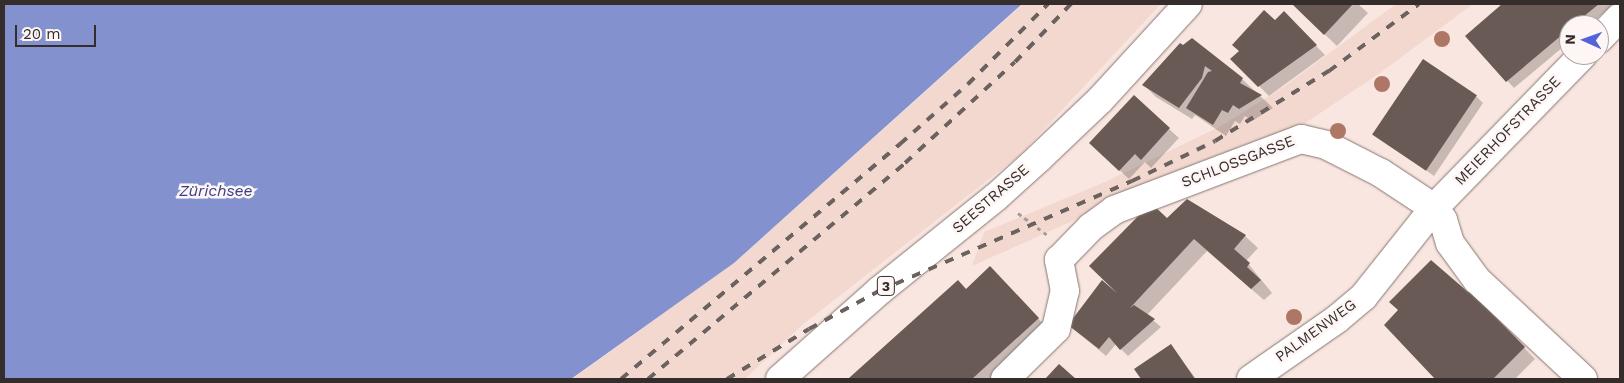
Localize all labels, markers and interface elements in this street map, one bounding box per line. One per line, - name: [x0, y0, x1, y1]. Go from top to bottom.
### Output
- scale bar: [18, 15, 99, 47]
- north arrow: [1559, 15, 1609, 65]
- text: 20 m: [23, 25, 61, 43]
- text: N: [1562, 34, 1578, 45]
- street label: MEIERHOFSTRASSE: [1451, 73, 1565, 189]
- street label: SCHLOSSGASSE: [1179, 132, 1297, 192]
- street label: SEESTRASSE: [949, 161, 1033, 237]
- water label: Zürichsee: [179, 181, 253, 201]
- road number: 3: [876, 274, 896, 298]
- street label: PALMENWEG: [1272, 296, 1360, 366]

